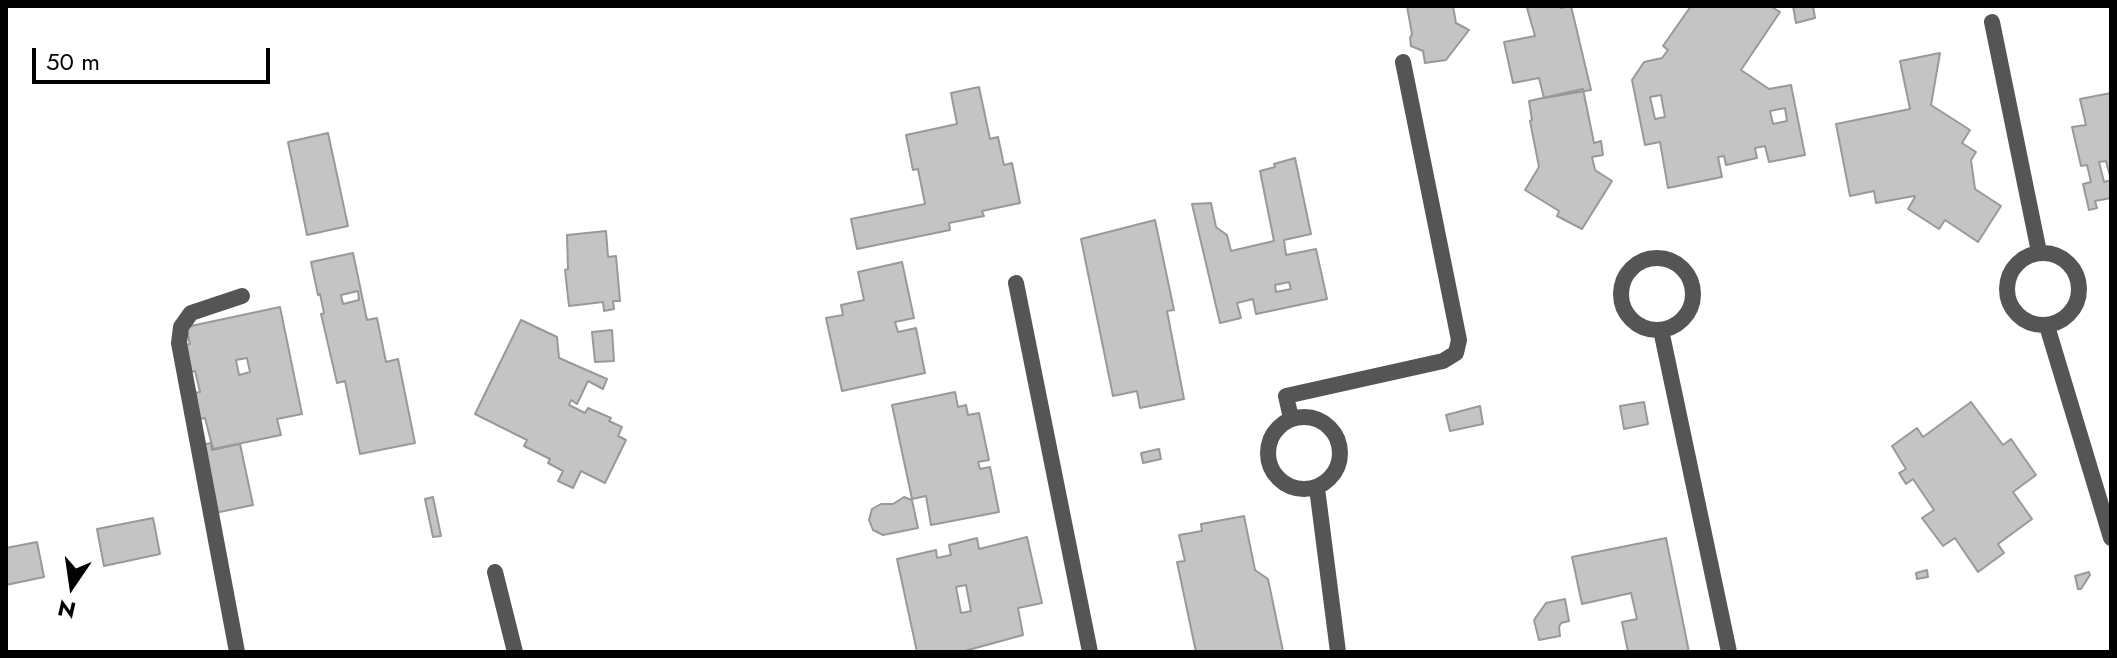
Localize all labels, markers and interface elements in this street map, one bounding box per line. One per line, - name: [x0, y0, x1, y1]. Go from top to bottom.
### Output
- scale bar: [36, 32, 274, 82]
- text: 50 m: [46, 44, 100, 79]
- north arrow: [32, 546, 112, 626]
- text: N: [54, 592, 79, 627]

